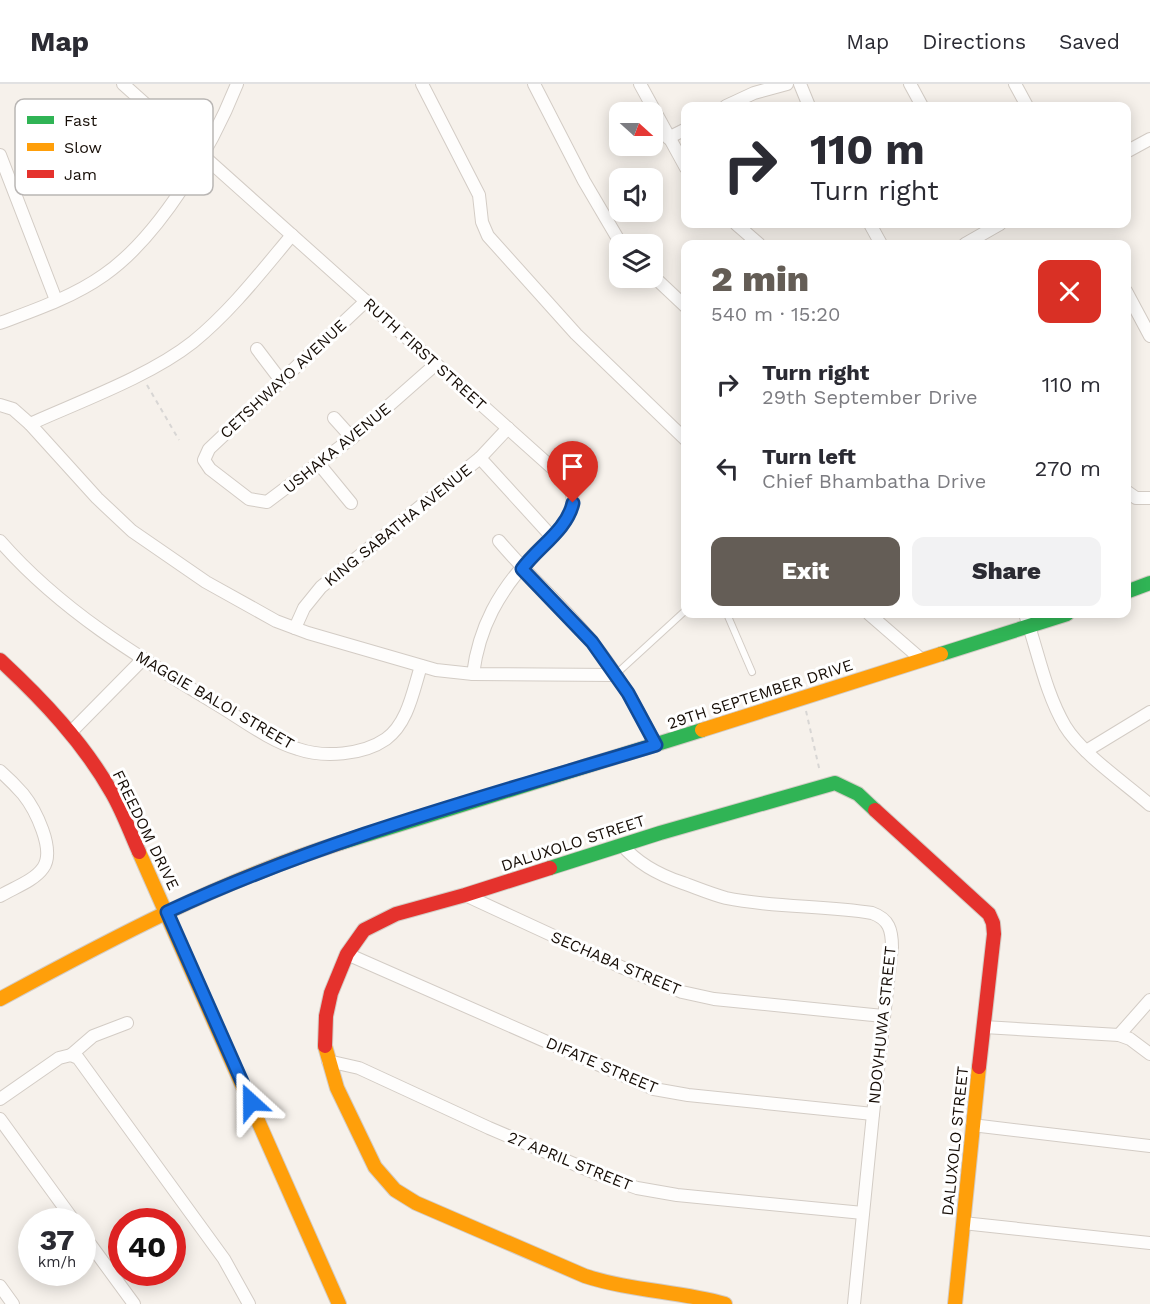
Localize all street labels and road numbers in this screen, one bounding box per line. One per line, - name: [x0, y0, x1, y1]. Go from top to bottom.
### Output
- street label: RUTH FIRST STREET: [360, 294, 491, 414]
- street label: CETSHWAYO AVENUE: [216, 316, 350, 442]
- street label: USHAKA AVENUE: [280, 399, 394, 497]
- street label: KING SABATHA AVENUE: [321, 460, 475, 590]
- street label: MAGGIE BALOI STREET: [132, 647, 298, 753]
- street label: 29TH SEPTEMBER DRIVE: [665, 655, 855, 733]
- street label: FREEDOM DRIVE: [109, 767, 183, 893]
- street label: DALUXOLO STREET: [499, 811, 648, 875]
- street label: SECHABA STREET: [548, 927, 684, 999]
- street label: NDOVHUWA STREET: [864, 945, 900, 1105]
- street label: DIFATE STREET: [543, 1033, 661, 1097]
- street label: DALUXOLO STREET: [938, 1065, 972, 1217]
- street label: 27 APRIL STREET: [505, 1127, 635, 1195]

